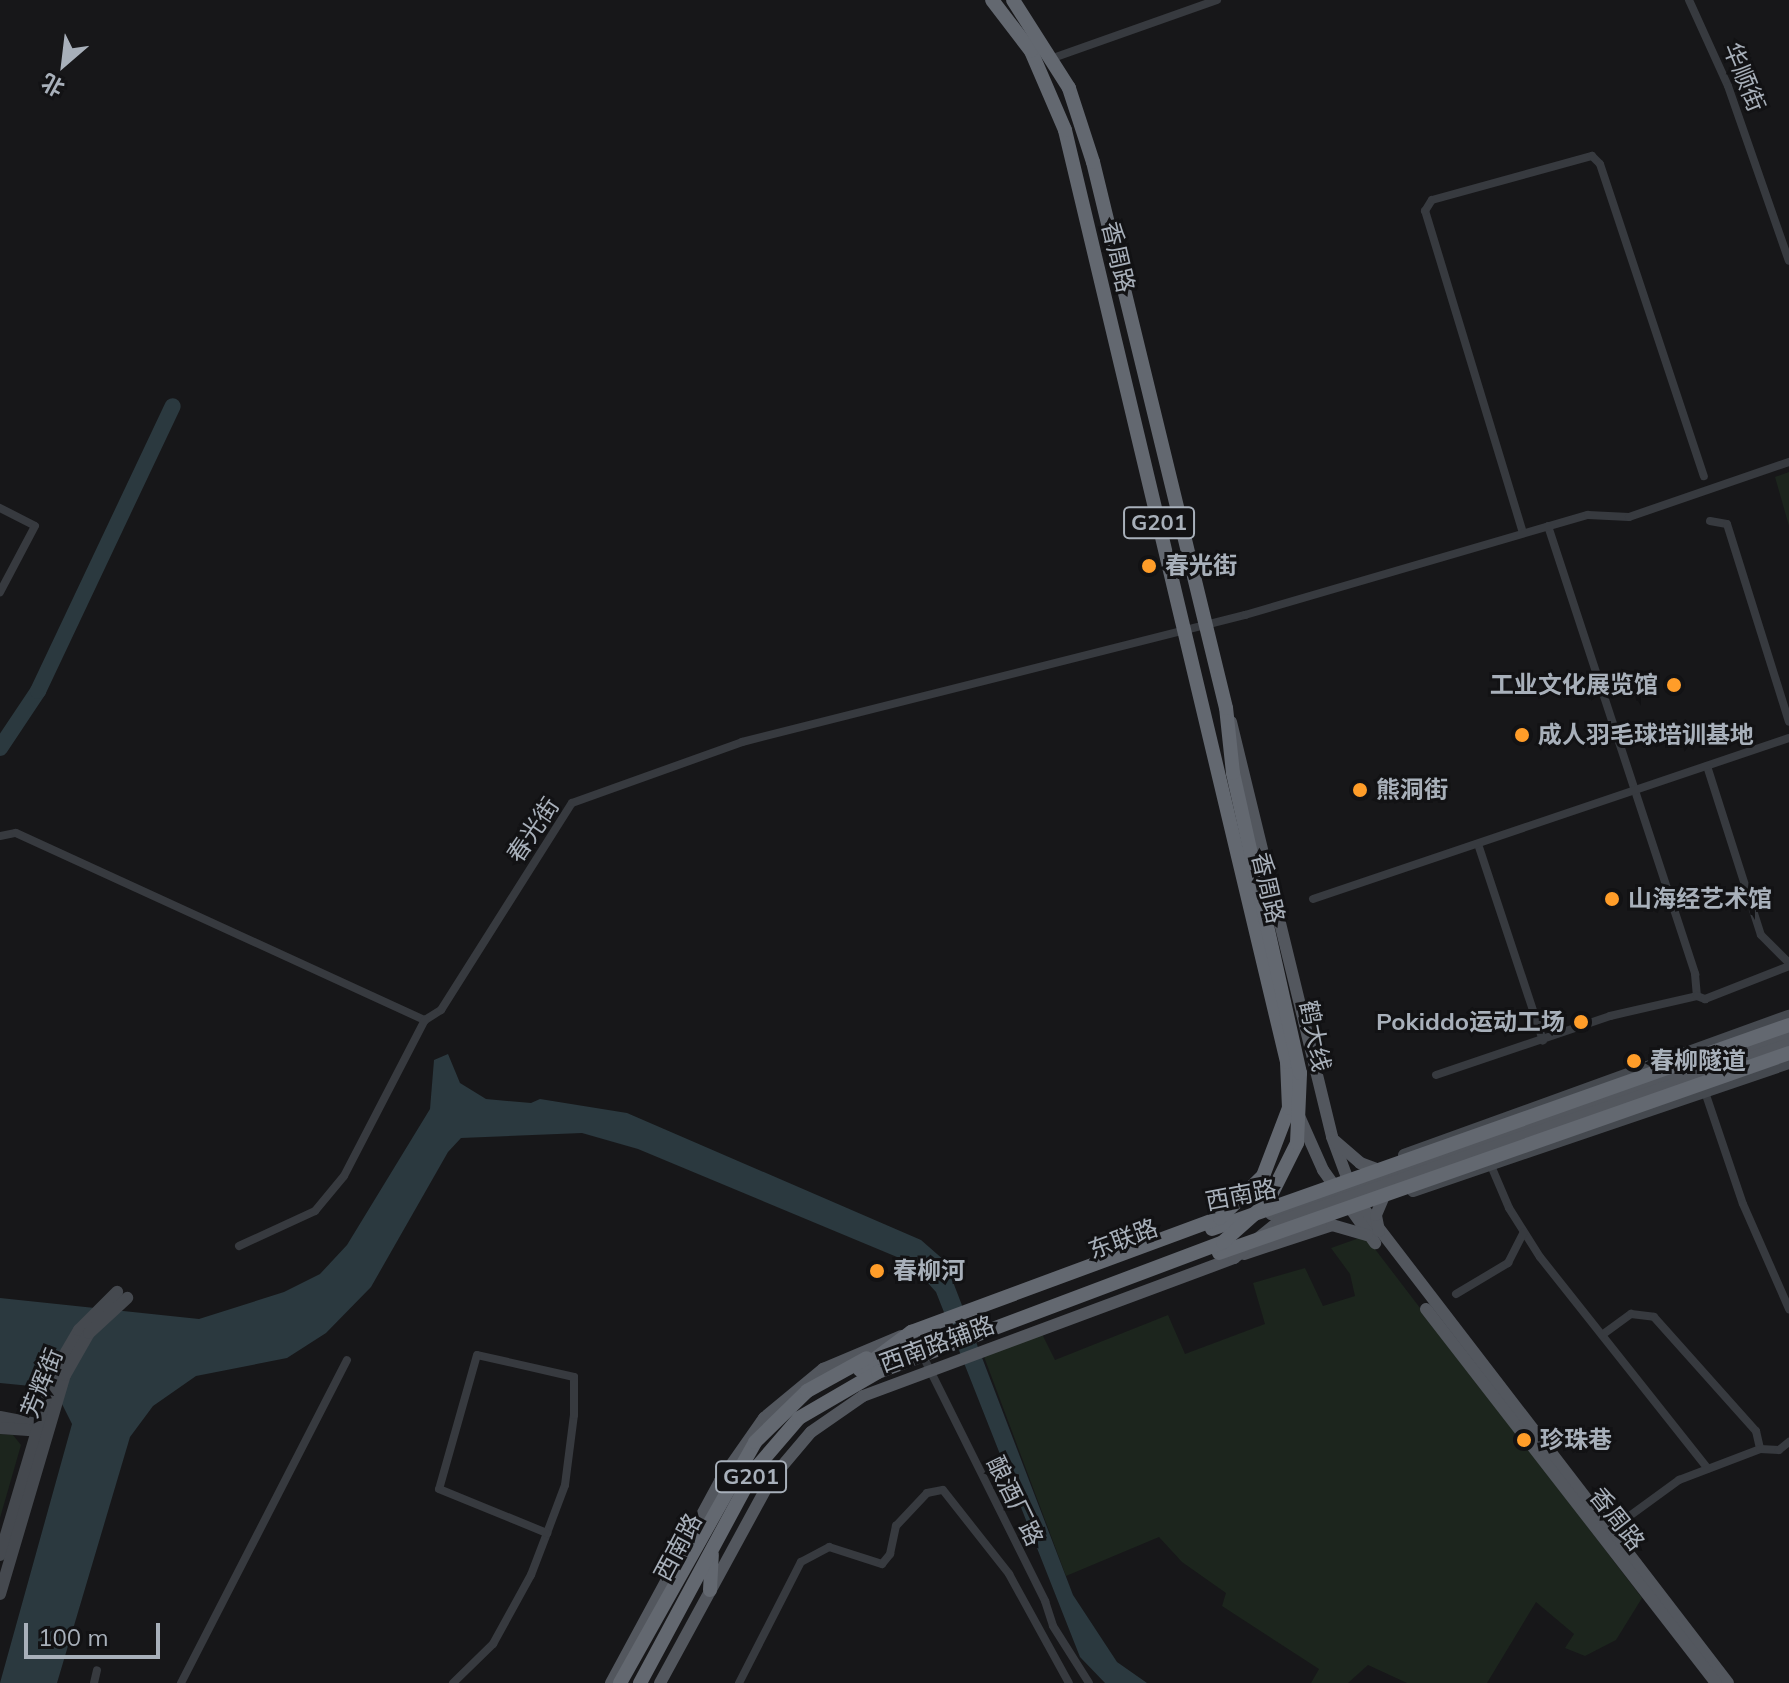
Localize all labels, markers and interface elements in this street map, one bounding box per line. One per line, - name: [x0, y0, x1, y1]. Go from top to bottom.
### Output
- north arrow: [24, 24, 104, 104]
- street label: 华顺街: [1717, 38, 1771, 116]
- text: 北: [36, 68, 69, 103]
- street label: 香周路: [1096, 219, 1140, 295]
- road number: G201: [1123, 505, 1195, 541]
- place label: 春光街: [1165, 552, 1237, 580]
- marker: 春光街: [1140, 557, 1158, 575]
- place label: 工业文化展览馆: [1490, 671, 1658, 699]
- marker: 工业文化展览馆: [1665, 676, 1683, 694]
- place label: 成人羽毛球培训基地: [1538, 721, 1754, 749]
- marker: 成人羽毛球培训基地: [1513, 726, 1531, 744]
- place label: 熊洞街: [1376, 776, 1448, 804]
- marker: 熊洞街: [1351, 781, 1369, 799]
- street label: 春光街: [501, 792, 565, 868]
- street label: 香周路: [1246, 850, 1290, 926]
- place label: 山海经艺术馆: [1628, 885, 1772, 913]
- marker: 山海经艺术馆: [1603, 890, 1621, 908]
- street label: 鹤大线: [1294, 998, 1336, 1074]
- place label: Pokiddo运动工场: [1376, 1008, 1565, 1036]
- marker: Pokiddo运动工场: [1572, 1013, 1590, 1031]
- place label: 春柳隧道: [1650, 1047, 1746, 1075]
- marker: 春柳隧道: [1625, 1052, 1643, 1070]
- street label: 西南路: [1203, 1174, 1279, 1216]
- street label: 东联路: [1084, 1213, 1162, 1265]
- place label: 春柳河: [893, 1257, 965, 1285]
- marker: 春柳河: [868, 1262, 886, 1280]
- street label: 西南路辅路: [876, 1310, 998, 1378]
- street label: 芳辉街: [15, 1344, 69, 1422]
- place label: 珍珠巷: [1540, 1426, 1612, 1454]
- marker: 珍珠巷: [1515, 1431, 1533, 1449]
- street label: 酿酒厂路: [981, 1452, 1049, 1550]
- road number: G201: [715, 1459, 787, 1495]
- street label: 香周路: [1583, 1482, 1651, 1556]
- street label: 西南路: [648, 1508, 708, 1586]
- scale bar: [28, 1607, 164, 1657]
- text: 100 m: [38, 1622, 109, 1652]

